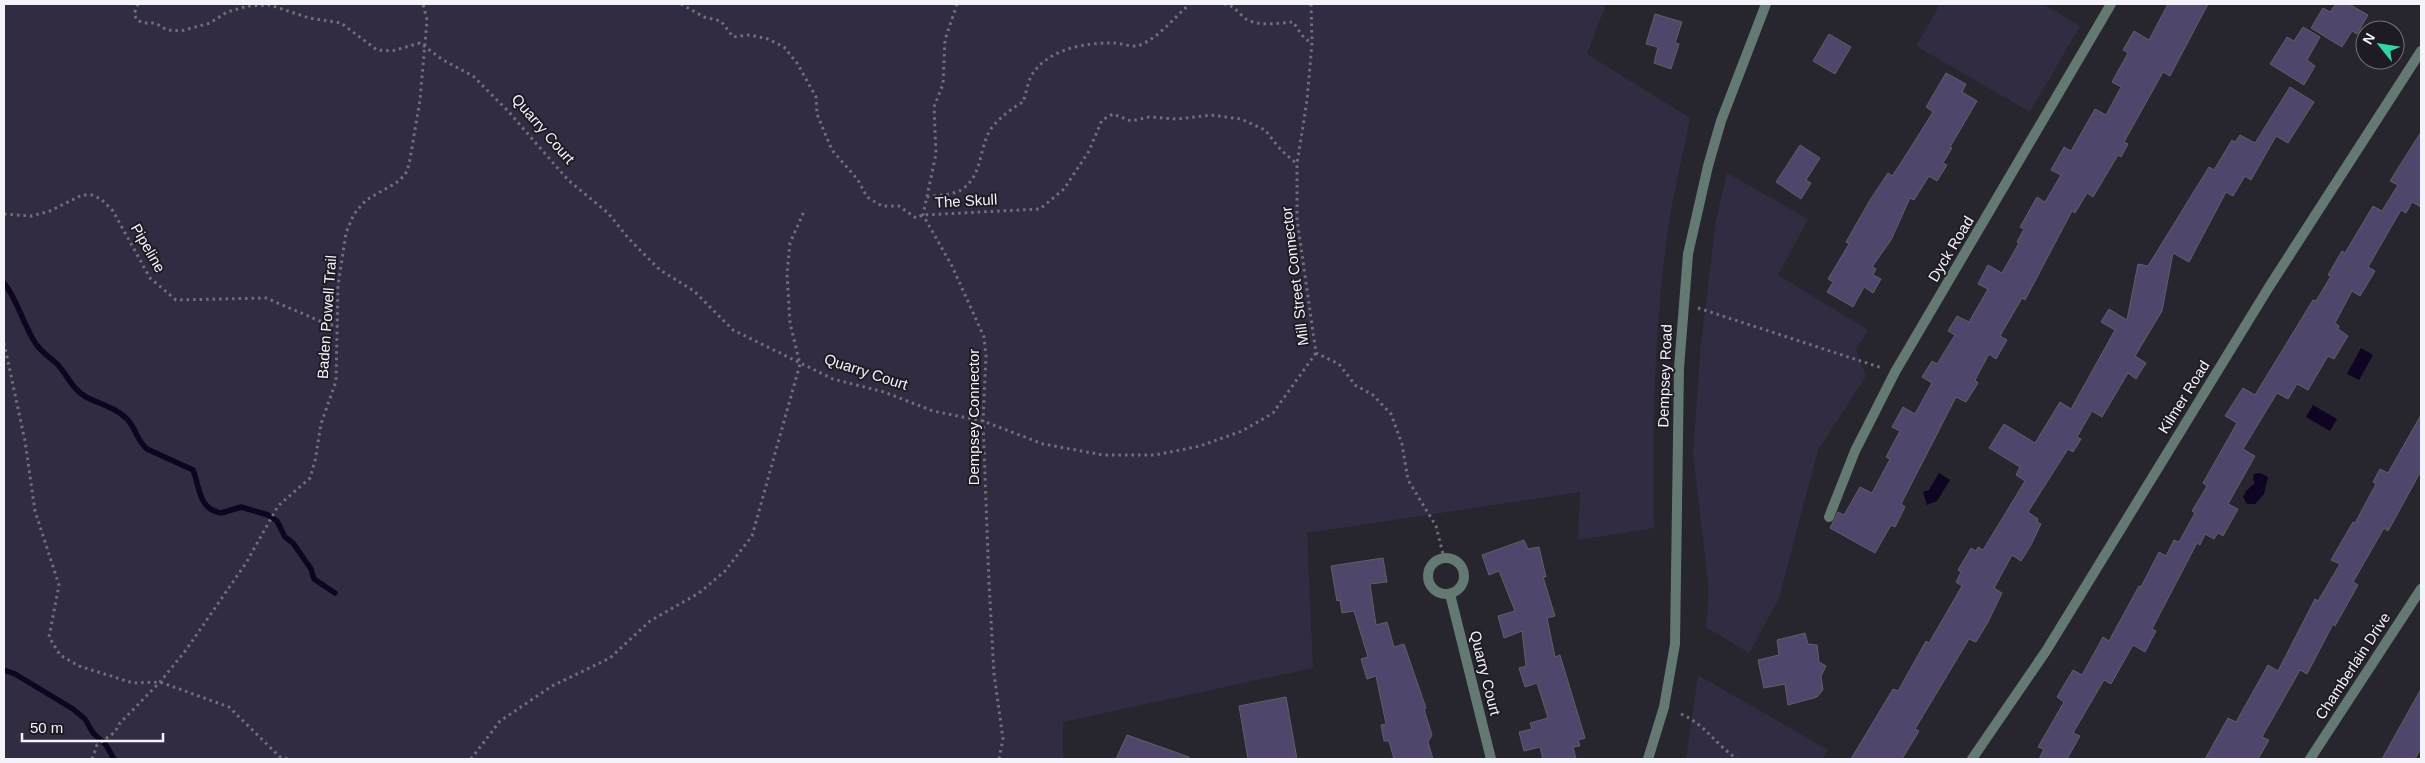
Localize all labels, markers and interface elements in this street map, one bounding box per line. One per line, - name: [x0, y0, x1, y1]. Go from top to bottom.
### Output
- north arrow: [2355, 20, 2405, 70]
- text: N: [2359, 30, 2378, 47]
- street label: Quarry Court: [509, 90, 579, 168]
- street label: The Skull: [934, 190, 998, 211]
- street label: Mill Street Connector: [1278, 206, 1311, 347]
- street label: Dyck Road: [1924, 213, 1977, 285]
- street label: Pipeline: [128, 220, 169, 275]
- street label: Baden Powell Trail: [314, 254, 339, 380]
- street label: Dempsey Road: [1654, 324, 1675, 428]
- street label: Dempsey Connector: [965, 349, 982, 485]
- street label: Quarry Court: [822, 350, 911, 393]
- street label: Kilmer Road: [2155, 357, 2213, 436]
- street label: Chamberlain Drive: [2312, 609, 2394, 722]
- street label: Quarry Court: [1467, 629, 1504, 718]
- scale bar: [22, 710, 164, 742]
- text: 50 m: [30, 719, 63, 736]

